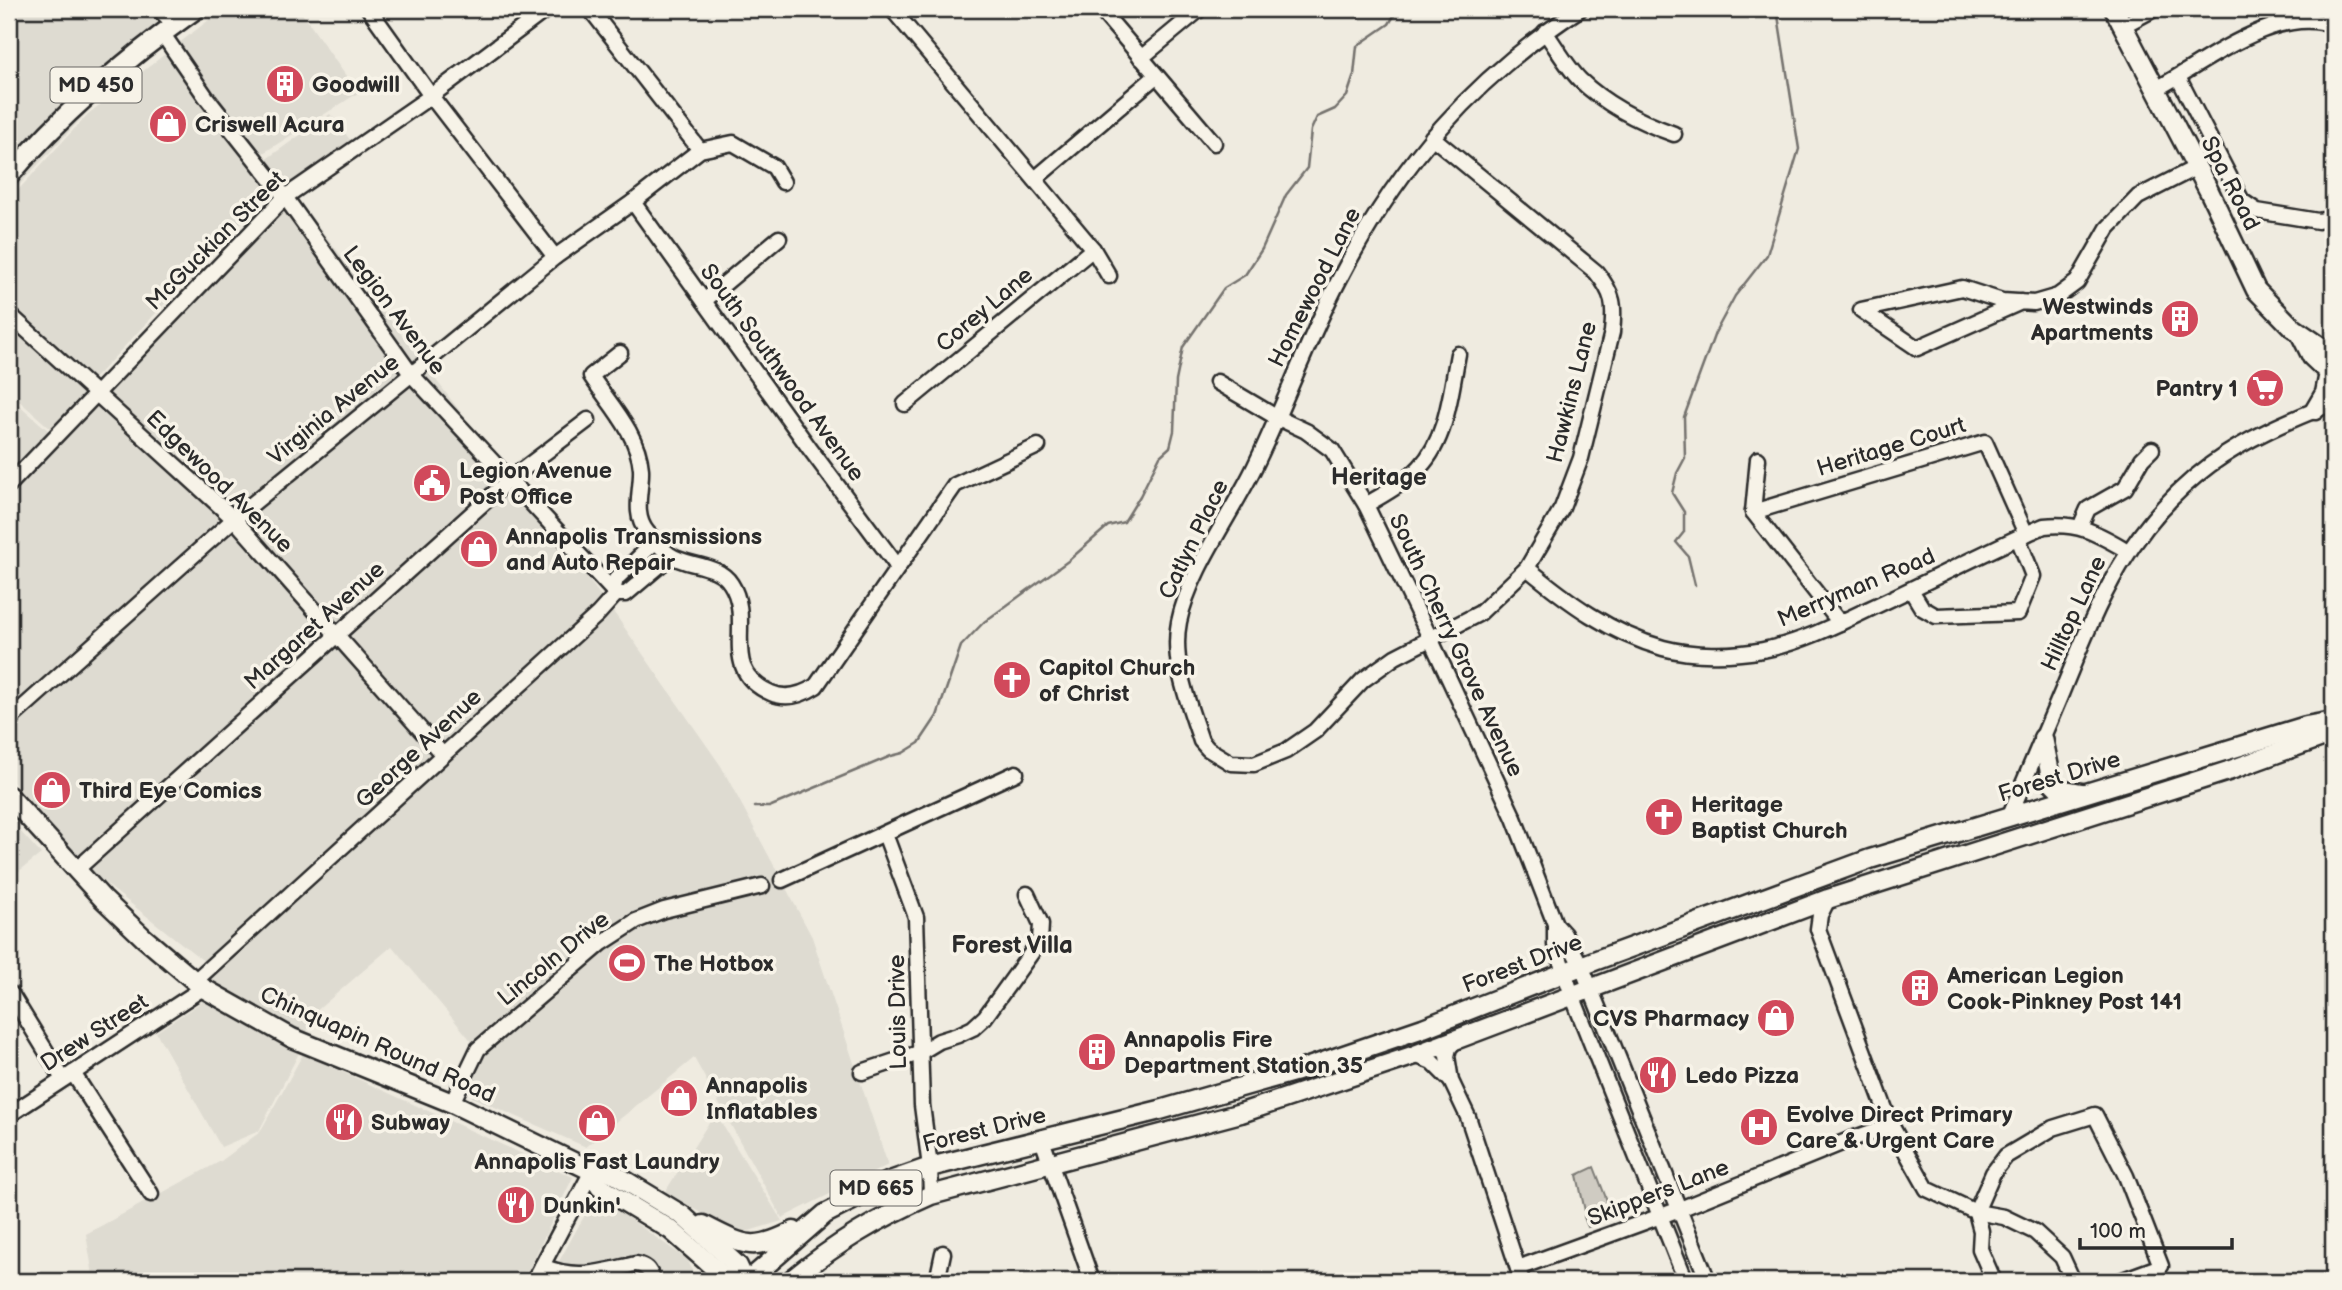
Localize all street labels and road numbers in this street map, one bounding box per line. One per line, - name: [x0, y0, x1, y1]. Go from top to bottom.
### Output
- road number: MD 450: [50, 68, 142, 102]
- street label: Spa Road: [2194, 132, 2266, 235]
- street label: McGuckian Street: [140, 165, 291, 316]
- street label: Homewood Lane: [1263, 203, 1367, 372]
- street label: Legion Avenue: [337, 241, 452, 381]
- street label: South Southwood Avenue: [694, 258, 871, 487]
- street label: Corey Lane: [930, 261, 1039, 358]
- street label: Hawkins Lane: [1541, 319, 1603, 466]
- street label: Virginia Avenue: [262, 348, 405, 471]
- street label: Edgewood Avenue: [140, 405, 299, 559]
- street label: Heritage Court: [1813, 411, 1969, 483]
- street label: Catlyn Place: [1153, 475, 1235, 604]
- street label: South Cherry Grove Avenue: [1383, 509, 1529, 781]
- street label: Merryman Road: [1773, 542, 1939, 634]
- street label: Hilltop Lane: [2035, 551, 2113, 675]
- street label: Margaret Avenue: [239, 555, 391, 696]
- street label: George Avenue: [350, 683, 488, 814]
- street label: Forest Drive: [1995, 745, 2124, 809]
- street label: Lincoln Drive: [492, 905, 615, 1012]
- street label: Forest Drive: [1458, 928, 1586, 1000]
- street label: Louis Drive: [883, 954, 913, 1070]
- street label: Chinquapin Round Road: [256, 980, 500, 1109]
- street label: Drew Street: [36, 988, 154, 1078]
- street label: Forest Drive: [920, 1101, 1049, 1159]
- street label: Skippers Lane: [1584, 1153, 1733, 1233]
- road number: MD 665: [830, 1170, 922, 1206]

